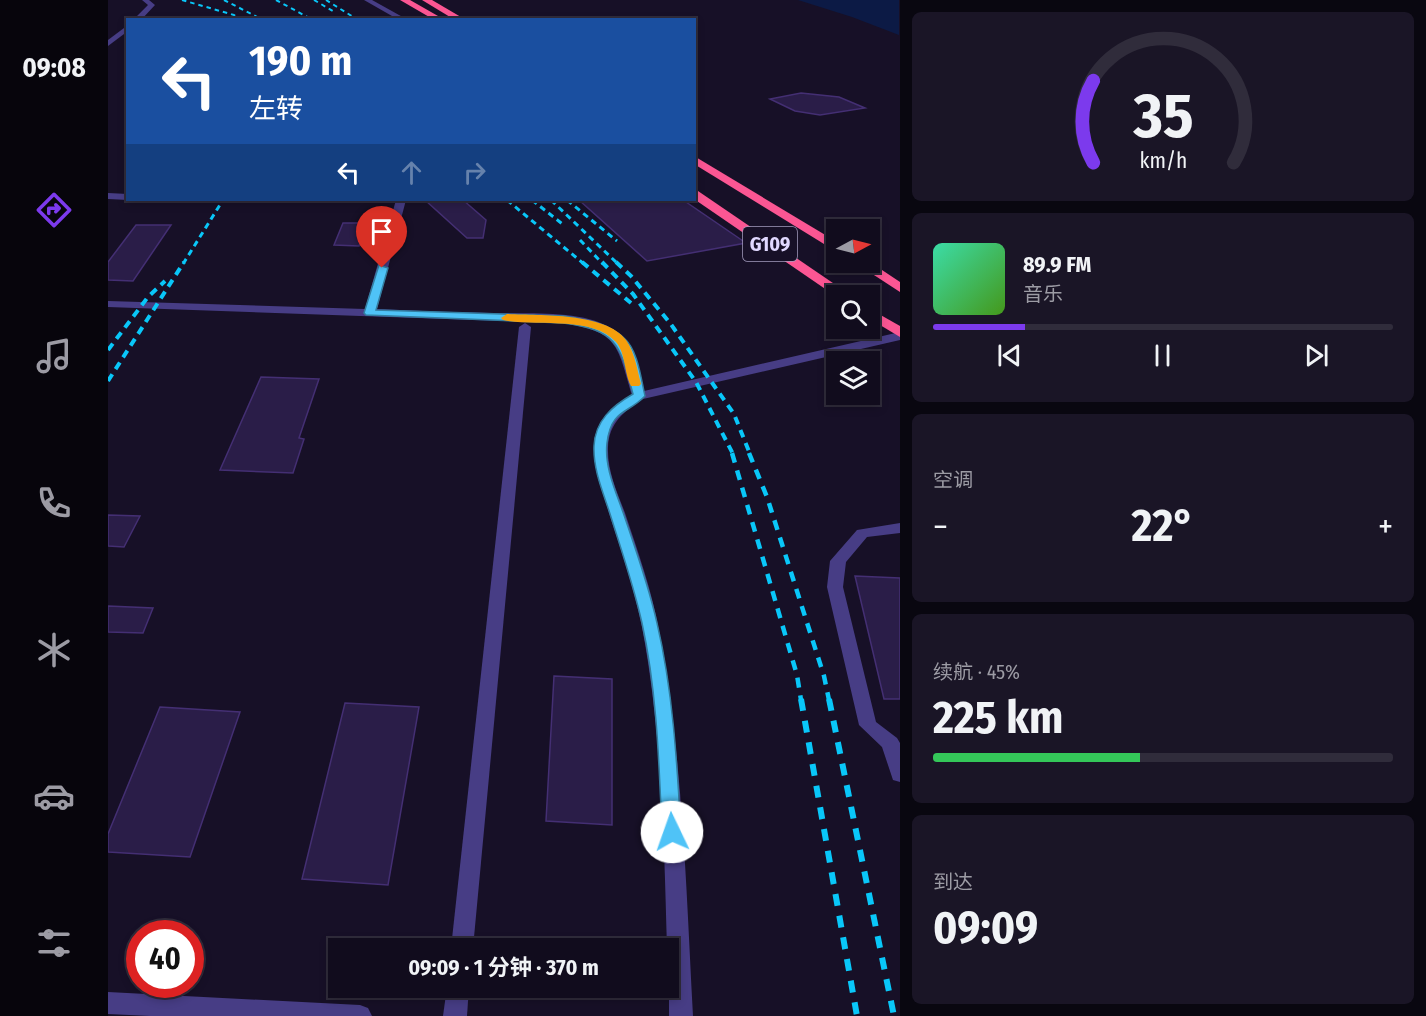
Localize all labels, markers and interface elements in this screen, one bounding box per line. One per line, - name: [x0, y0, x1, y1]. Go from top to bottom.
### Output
- text: 190 m: [249, 36, 352, 86]
- icon: left: [150, 42, 228, 120]
- text: 09:08: [22, 52, 86, 84]
- text: 35: [1132, 80, 1193, 155]
- text: 左转: [249, 93, 303, 125]
- text: km/h: [1139, 149, 1187, 175]
- icon: left: [332, 156, 365, 189]
- icon: ahead: [395, 156, 428, 189]
- icon: right: [458, 156, 491, 189]
- icon: directions: [33, 189, 75, 231]
- pin: [356, 206, 407, 268]
- icon: arrive: [365, 215, 398, 248]
- north arrow: [826, 219, 880, 273]
- map controls: [826, 219, 880, 405]
- road number: G109: [743, 227, 797, 261]
- text: 89.9 FM: [1023, 251, 1091, 278]
- text: 音乐: [1023, 282, 1063, 306]
- button: search: [826, 285, 880, 339]
- icon: music: [33, 335, 75, 377]
- icon: previous: [993, 339, 1026, 372]
- icon: pause: [1146, 339, 1179, 372]
- icon: next: [1300, 339, 1333, 372]
- button: layers: [826, 351, 880, 405]
- text: 空调: [933, 468, 973, 492]
- icon: phone: [33, 482, 75, 524]
- text: 22°: [1132, 499, 1194, 553]
- text: −: [933, 507, 948, 547]
- text: +: [1378, 507, 1393, 547]
- icon: climate: [33, 629, 75, 671]
- text: 续航 · 45%: [933, 660, 1020, 684]
- text: 225 km: [933, 691, 1063, 745]
- icon: car: [33, 775, 75, 817]
- position arrow: [640, 800, 704, 864]
- text: 到达: [933, 870, 973, 894]
- text: 09:09: [933, 901, 1038, 955]
- speed limit sign: 40: [126, 920, 204, 998]
- icon: filters: [33, 922, 75, 964]
- text: 09:09 · 1 分钟 · 370 m: [408, 954, 599, 981]

